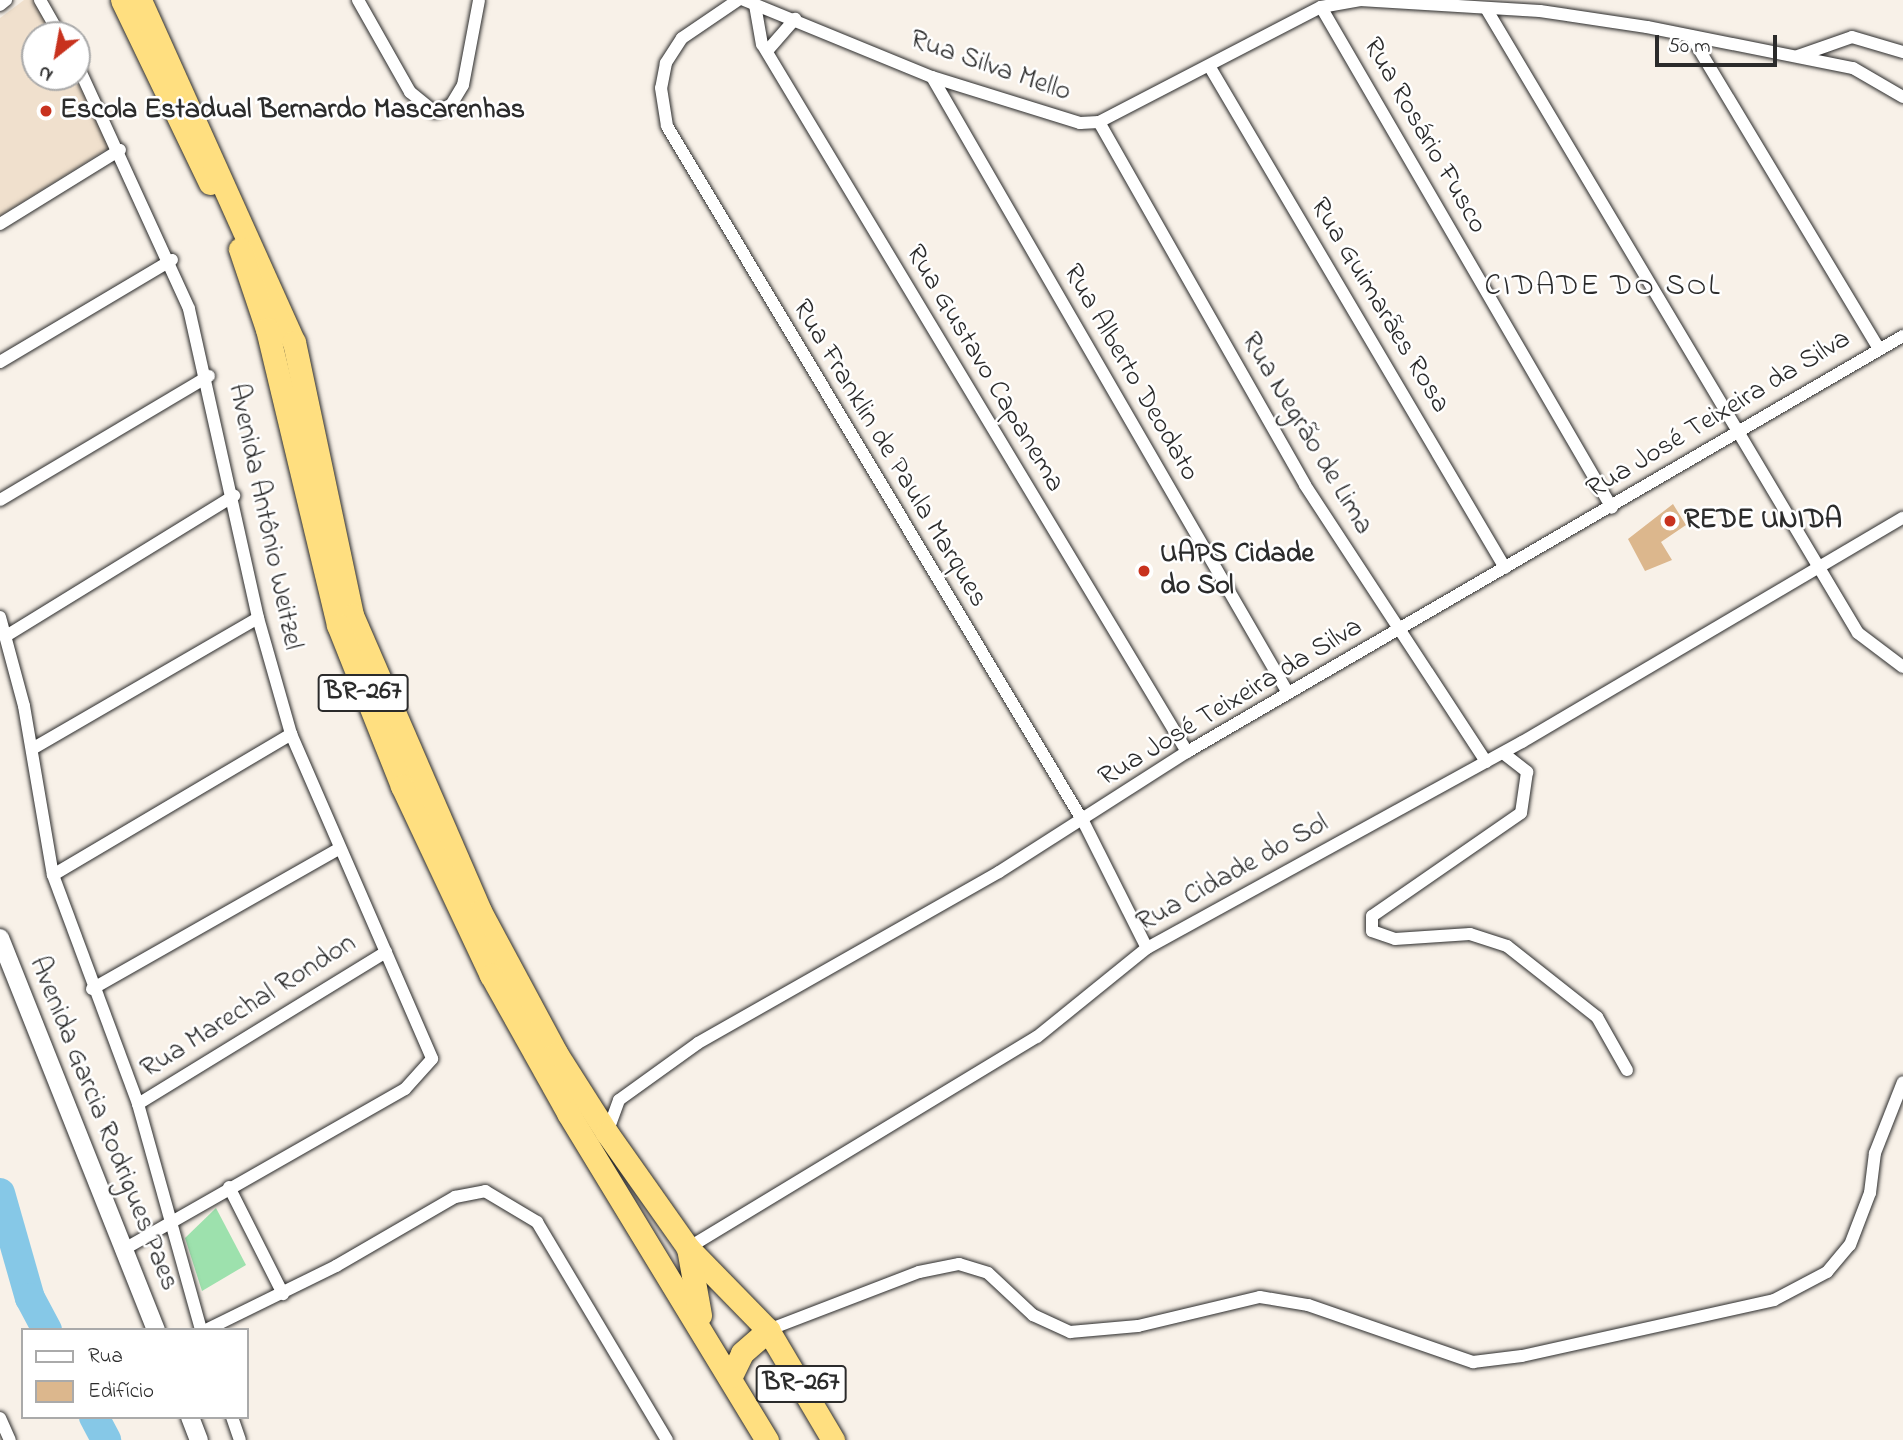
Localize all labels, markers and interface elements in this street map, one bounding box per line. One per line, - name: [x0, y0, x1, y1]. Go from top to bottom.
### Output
- north arrow: [21, 21, 91, 91]
- scale bar: [1658, 21, 1780, 65]
- street label: Rua Silva Mello: [905, 24, 1075, 110]
- street label: Rua Rosário Fusco: [1354, 32, 1494, 240]
- text: 50 m: [1668, 32, 1711, 62]
- text: N: [34, 58, 58, 88]
- place label: Escola Estadual Bernardo Mascarenhas: [60, 94, 525, 128]
- marker: Escola Estadual Bernardo Mascarenhas: [38, 103, 54, 119]
- street label: Rua Guimarães Rosa: [1302, 192, 1456, 420]
- street label: Rua Gustavo Capanema: [897, 239, 1071, 499]
- street label: Rua Alberto Deodato: [1054, 259, 1206, 487]
- district label: CIDADE DO SOL: [1486, 269, 1720, 305]
- street label: Rua Franklin de Paula Marques: [784, 294, 994, 614]
- street label: Rua José Teixeira da Silva: [1581, 323, 1857, 507]
- street label: Rua Negrão de Lima: [1232, 327, 1380, 541]
- street label: Avenida Antônio Weitzel: [219, 381, 309, 653]
- place label: REDE UNIDA: [1684, 504, 1842, 538]
- marker: REDE UNIDA: [1662, 513, 1678, 529]
- place label: UAPS Cidade do Sol: [1160, 538, 1314, 604]
- marker: UAPS Cidade do Sol: [1134, 561, 1154, 581]
- street label: Rua José Teixeira da Silva: [1093, 611, 1369, 795]
- road number: BR-267: [318, 670, 408, 716]
- street label: Rua Cidade do Sol: [1131, 807, 1335, 941]
- street label: Rua Marechal Rondon: [135, 927, 363, 1087]
- street label: Avenida Garcia Rodrigues Paes: [20, 952, 186, 1296]
- legend: [21, 1328, 248, 1419]
- text: Rua: [88, 1342, 123, 1372]
- road number: BR-267: [756, 1362, 846, 1406]
- text: Edifício: [88, 1377, 154, 1407]

